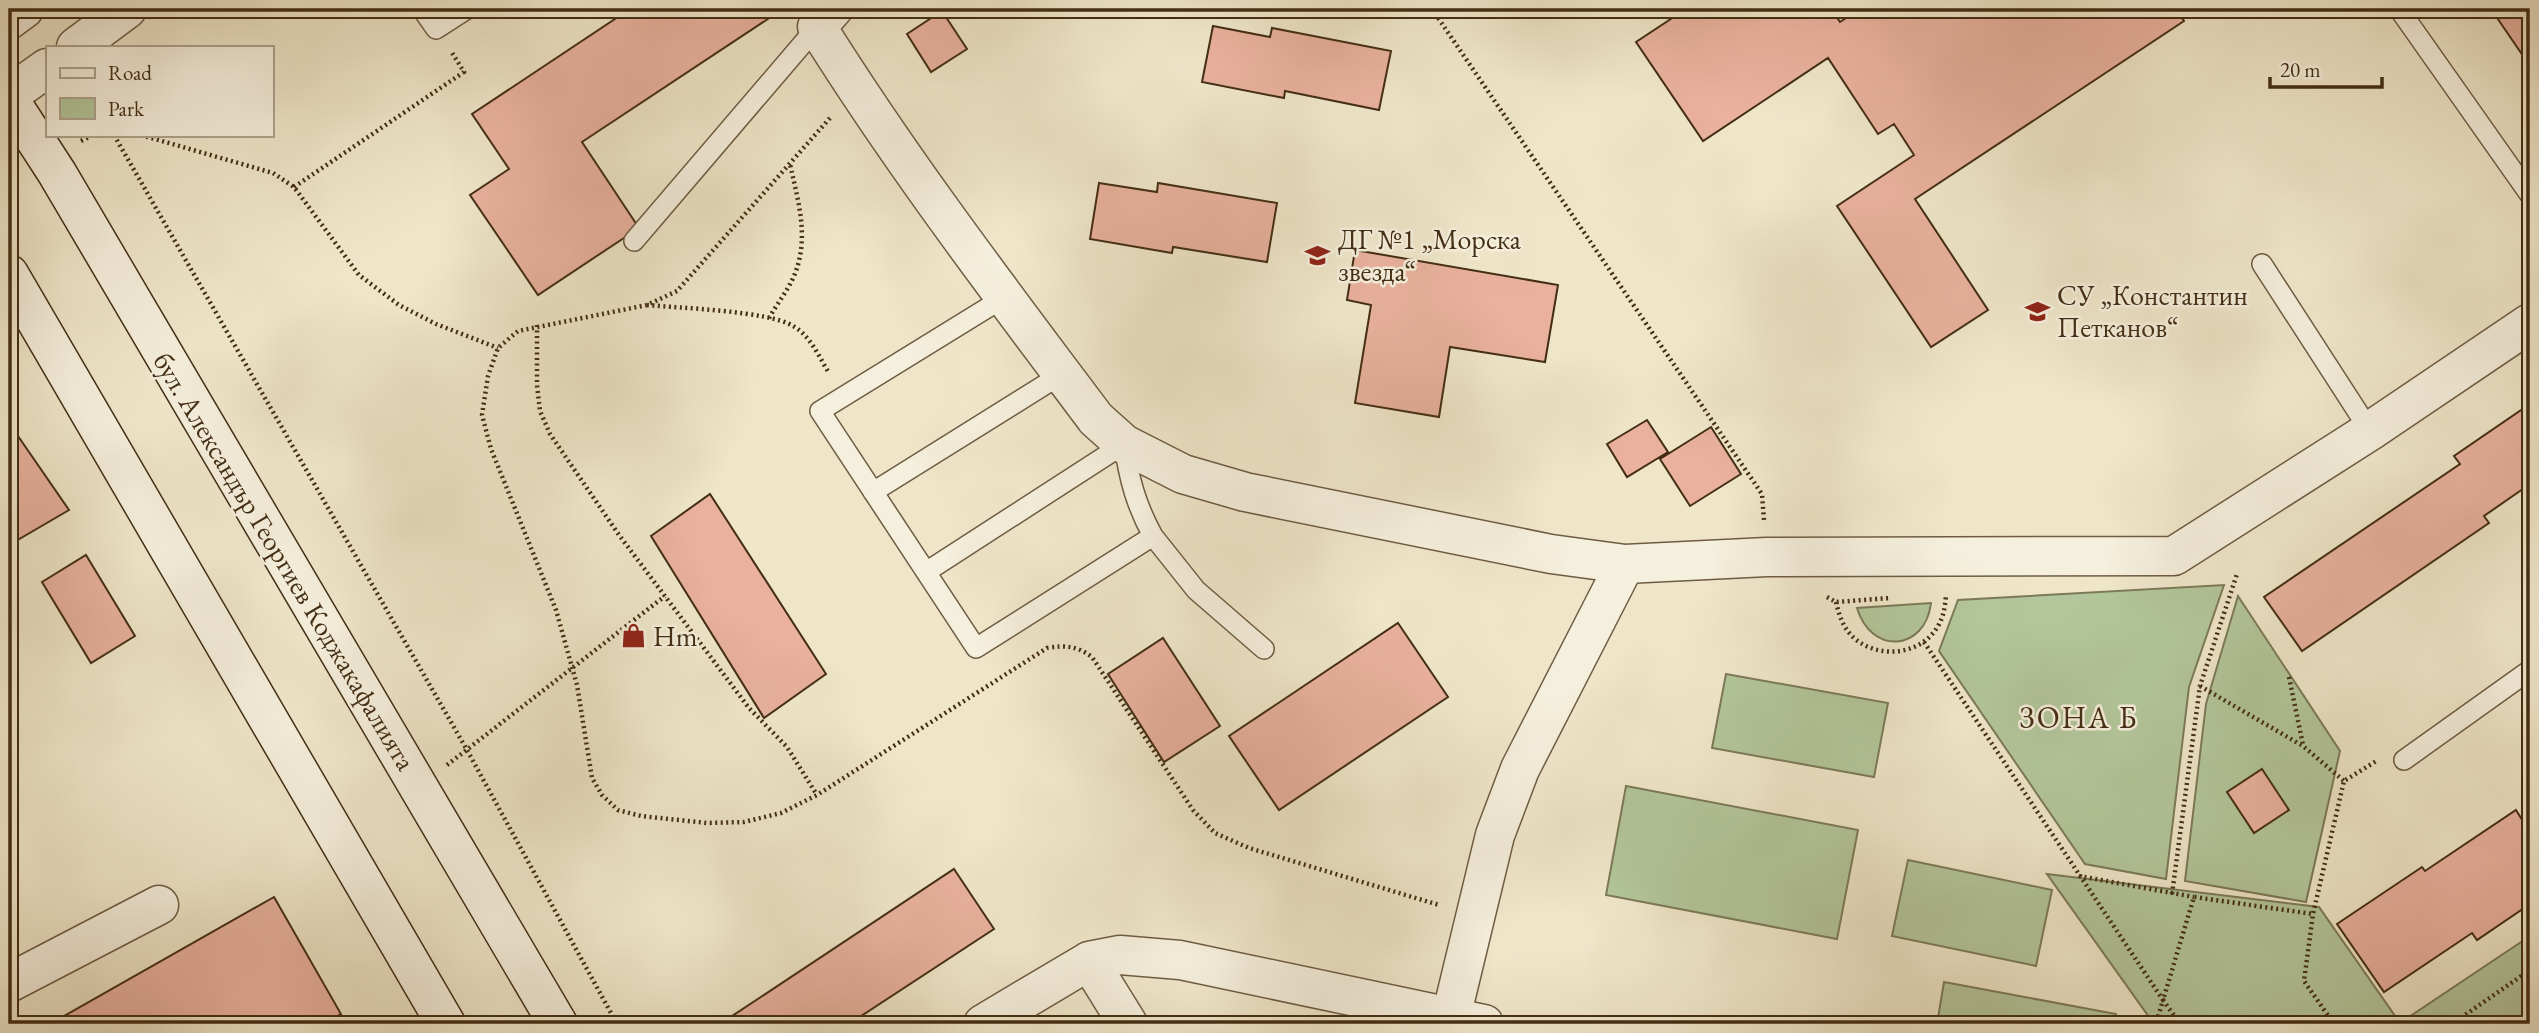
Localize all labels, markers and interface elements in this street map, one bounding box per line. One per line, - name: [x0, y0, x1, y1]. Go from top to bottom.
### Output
- legend: [46, 46, 273, 136]
- scale bar: [2270, 46, 2382, 90]
- text: 20 m: [2280, 56, 2321, 83]
- text: Road: [108, 59, 152, 86]
- text: Park: [108, 95, 145, 122]
- place label: ДГ №1 „Морска звезда“: [1338, 221, 1522, 289]
- school or university icon: ДГ №1 „Морска звезда“: [1304, 241, 1332, 269]
- place label: СУ „Константин Петканов“: [2057, 277, 2248, 345]
- school or university icon: СУ „Константин Петканов“: [2023, 297, 2051, 325]
- street label: бул. Александър Георгиев Коджакафалията: [146, 345, 425, 777]
- place label: Hm: [653, 618, 698, 654]
- shop icon: Hm: [619, 622, 647, 650]
- district label: ЗОНА Б: [2020, 698, 2138, 737]

